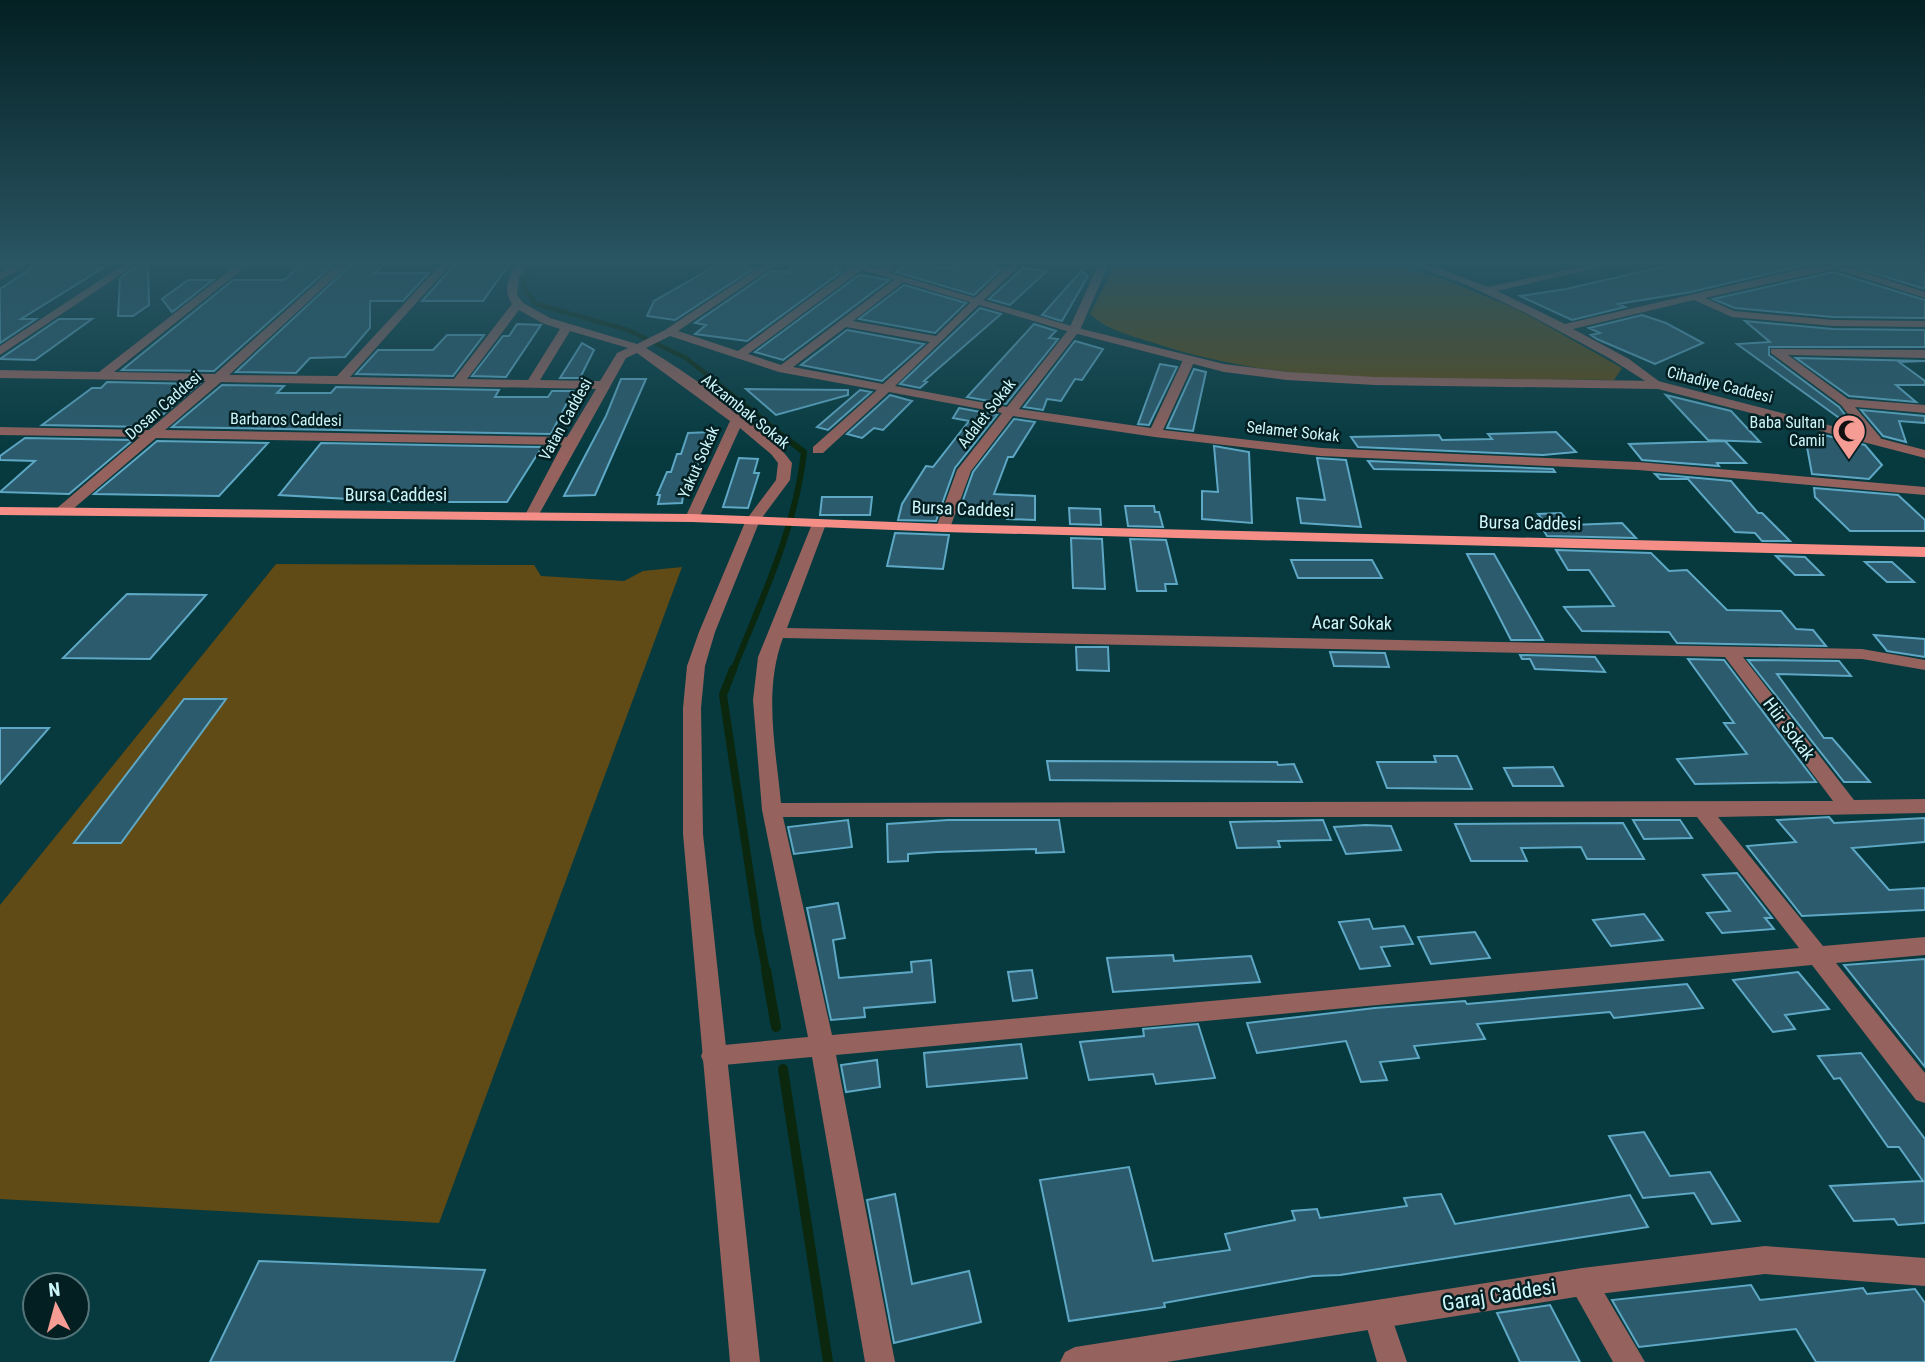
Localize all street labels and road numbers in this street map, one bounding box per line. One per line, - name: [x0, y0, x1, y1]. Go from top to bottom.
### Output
- street label: Cihadiye Caddesi: [1665, 362, 1775, 407]
- street label: Dosan Caddesi: [121, 367, 205, 444]
- street label: Akzambak Sokak: [698, 370, 794, 453]
- street label: Adalet Sokak: [953, 374, 1020, 452]
- street label: Vatan Caddesi: [535, 375, 596, 464]
- street label: Barbaros Caddesi: [230, 409, 342, 430]
- street label: Selamet Sokak: [1245, 417, 1341, 446]
- street label: Yakut Sokak: [674, 422, 723, 501]
- street label: Bursa Caddesi: [345, 484, 447, 505]
- street label: Bursa Caddesi: [911, 496, 1015, 521]
- street label: Bursa Caddesi: [1479, 511, 1581, 534]
- street label: Acar Sokak: [1312, 611, 1392, 634]
- street label: Hür Sokak: [1759, 693, 1820, 764]
- street label: Garaj Caddesi: [1440, 1274, 1558, 1316]

